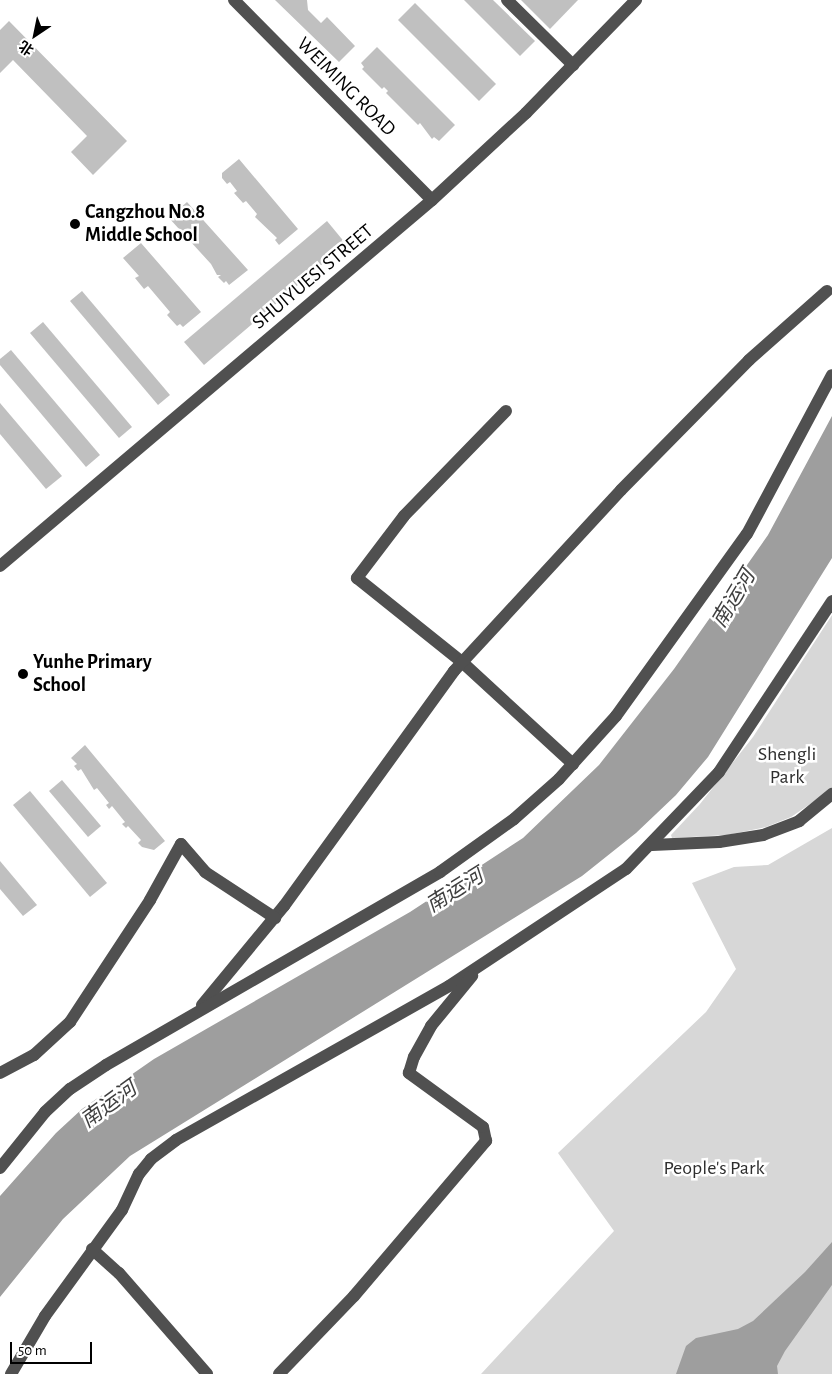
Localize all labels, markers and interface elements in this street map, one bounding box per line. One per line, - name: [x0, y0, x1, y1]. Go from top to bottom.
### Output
- north arrow: [10, 10, 60, 60]
- street label: WEIMING ROAD: [291, 32, 401, 142]
- text: 北: [17, 38, 36, 57]
- place label: Cangzhou No.8 Middle School: [85, 200, 205, 247]
- marker: Cangzhou No.8 Middle School: [69, 218, 81, 230]
- street label: SHUIYUESI STREET: [247, 219, 379, 335]
- water label: 南运河: [707, 566, 761, 632]
- place label: Yunhe Primary School: [33, 650, 152, 697]
- marker: Yunhe Primary School: [17, 668, 29, 680]
- park label: Shengli Park: [758, 742, 816, 789]
- water label: 南运河: [422, 864, 488, 918]
- water label: 南运河: [76, 1076, 142, 1134]
- park label: People's Park: [664, 1156, 764, 1180]
- scale bar: [12, 1332, 95, 1364]
- text: 50 m: [18, 1343, 47, 1358]

